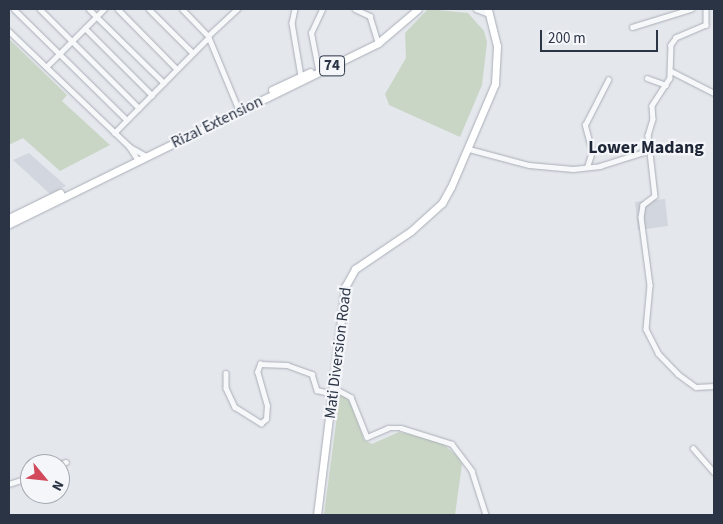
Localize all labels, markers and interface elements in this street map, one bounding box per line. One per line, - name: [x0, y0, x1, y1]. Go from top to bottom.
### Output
- scale bar: [543, 20, 660, 52]
- text: 200 m: [548, 28, 586, 49]
- road number: 74: [318, 54, 346, 78]
- street label: Rizal Extension: [168, 92, 266, 152]
- district label: Lower Madang: [588, 137, 704, 159]
- street label: Mati Diversion Road: [320, 286, 356, 420]
- north arrow: [20, 454, 70, 504]
- text: N: [46, 477, 68, 494]

